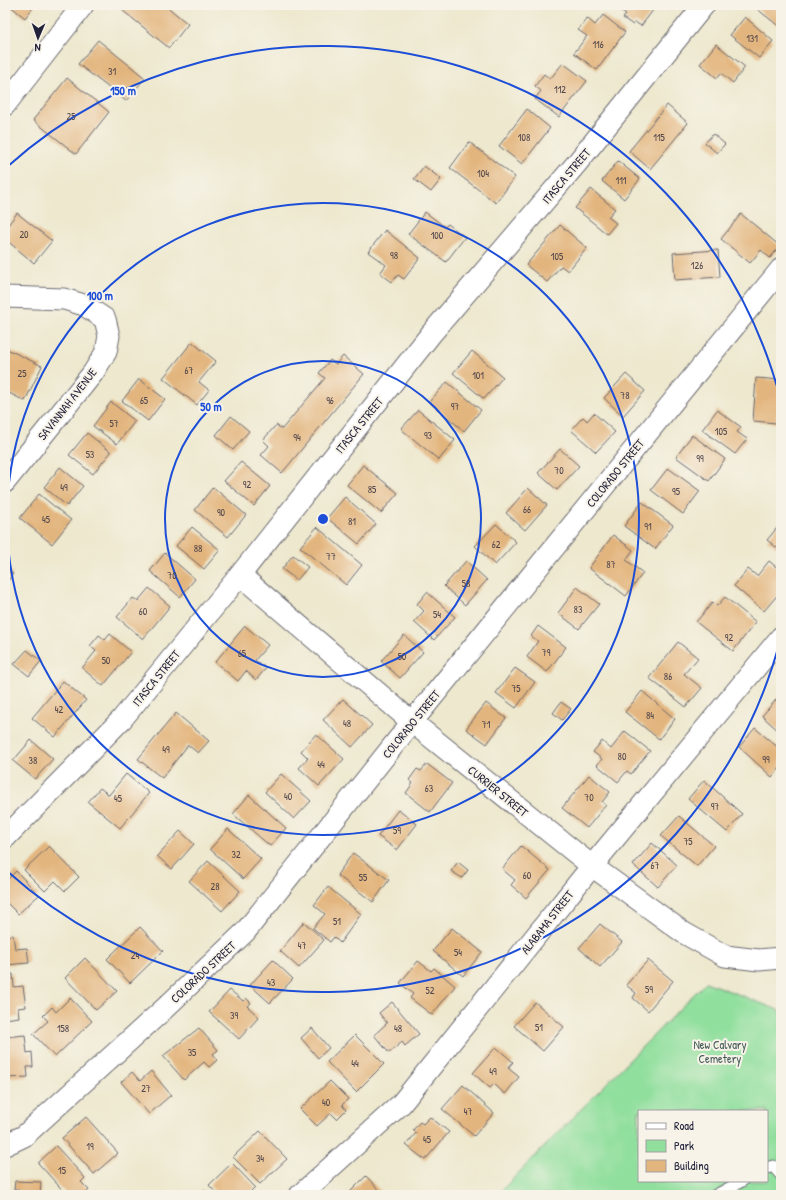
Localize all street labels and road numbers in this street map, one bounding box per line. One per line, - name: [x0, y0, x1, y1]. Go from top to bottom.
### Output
- street label: ITASCA STREET: [538, 144, 595, 207]
- street label: SAVANNAH AVENUE: [33, 364, 101, 444]
- street label: ITASCA STREET: [331, 393, 387, 457]
- street label: COLORADO STREET: [582, 435, 648, 511]
- street label: ITASCA STREET: [128, 646, 184, 710]
- street label: COLORADO STREET: [378, 686, 444, 762]
- street label: CURRIER STREET: [464, 761, 532, 821]
- street label: ALABAMA STREET: [517, 886, 578, 957]
- street label: COLORADO STREET: [167, 937, 240, 1007]

